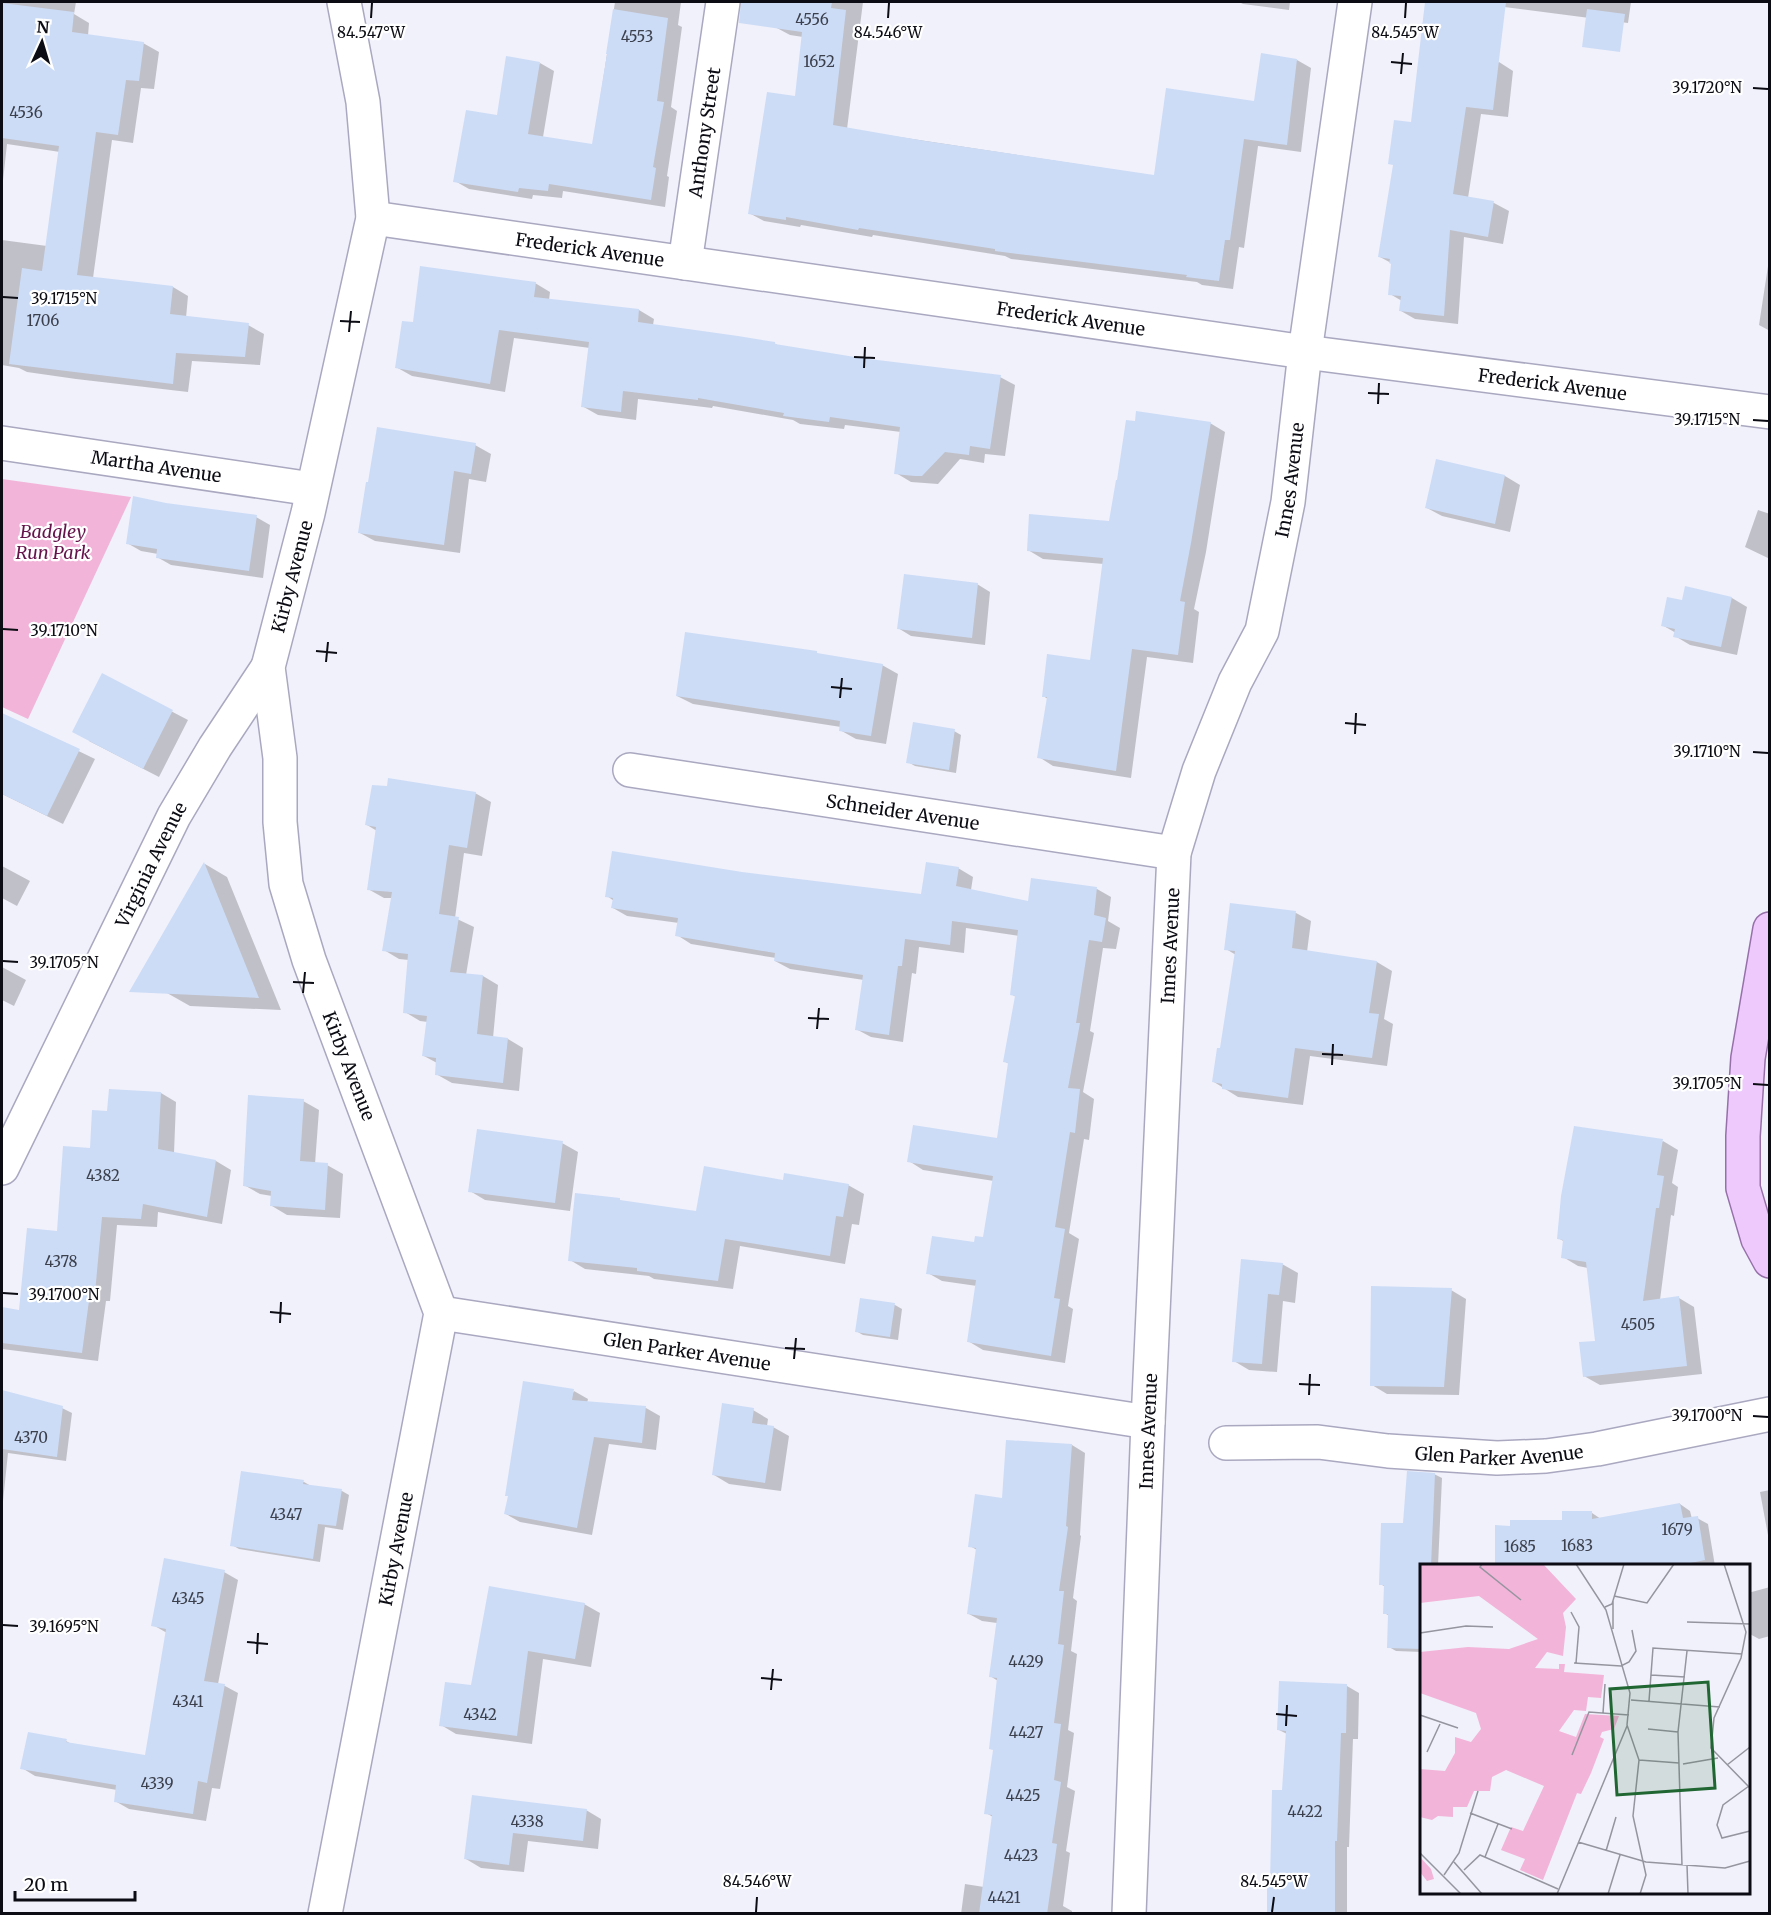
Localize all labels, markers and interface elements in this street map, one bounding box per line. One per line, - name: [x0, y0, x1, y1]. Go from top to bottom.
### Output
- house number: 4556: [795, 10, 829, 29]
- north arrow: [12, 12, 72, 72]
- text: N: [36, 17, 50, 37]
- text: 84.547°W: [337, 23, 406, 42]
- text: 84.546°W: [854, 23, 923, 42]
- text: 84.545°W: [1371, 23, 1440, 42]
- house number: 4553: [621, 27, 653, 46]
- house number: 1652: [803, 52, 835, 71]
- street label: Anthony Street: [683, 66, 725, 200]
- text: 39.1720°N: [1672, 78, 1742, 97]
- house number: 4536: [9, 103, 43, 122]
- street label: Frederick Avenue: [514, 227, 666, 271]
- text: 39.1715°N: [31, 289, 98, 308]
- street label: Frederick Avenue: [995, 296, 1147, 340]
- house number: 1706: [27, 311, 59, 330]
- street label: Frederick Avenue: [1477, 363, 1628, 405]
- text: 39.1715°N: [1674, 410, 1741, 429]
- street label: Innes Avenue: [1270, 421, 1308, 540]
- street label: Martha Avenue: [90, 445, 223, 487]
- street label: Kirby Avenue: [266, 518, 317, 635]
- park label: Badgley Run Park: [16, 520, 91, 564]
- text: 39.1710°N: [30, 621, 98, 640]
- text: 39.1710°N: [1673, 742, 1741, 761]
- street label: Schneider Avenue: [825, 789, 981, 835]
- street label: Virginia Avenue: [109, 797, 191, 932]
- street label: Innes Avenue: [1156, 887, 1184, 1004]
- text: 39.1705°N: [29, 953, 99, 972]
- street label: Kirby Avenue: [318, 1008, 380, 1124]
- text: 39.1705°N: [1672, 1074, 1742, 1093]
- house number: 4382: [86, 1166, 120, 1185]
- house number: 4378: [44, 1252, 78, 1271]
- text: 39.1700°N: [29, 1285, 100, 1304]
- house number: 4505: [1621, 1315, 1655, 1334]
- street label: Glen Parker Avenue: [602, 1327, 772, 1375]
- street label: Innes Avenue: [1134, 1373, 1162, 1490]
- text: 39.1700°N: [1672, 1406, 1743, 1425]
- house number: 4370: [14, 1428, 48, 1447]
- street label: Glen Parker Avenue: [1414, 1440, 1585, 1470]
- street label: Kirby Avenue: [373, 1490, 418, 1608]
- house number: 4347: [270, 1505, 303, 1524]
- house number: 1679: [1661, 1520, 1693, 1539]
- house number: 1683: [1561, 1536, 1593, 1555]
- house number: 1685: [1504, 1537, 1536, 1556]
- inset map: [1420, 1564, 1750, 1894]
- house number: 4345: [171, 1589, 205, 1608]
- text: 39.1695°N: [29, 1617, 99, 1636]
- house number: 4429: [1008, 1652, 1044, 1671]
- house number: 4341: [172, 1692, 204, 1711]
- house number: 4342: [463, 1705, 497, 1724]
- house number: 4427: [1009, 1723, 1044, 1742]
- house number: 4339: [140, 1774, 174, 1793]
- house number: 4425: [1006, 1786, 1040, 1805]
- house number: 4422: [1287, 1802, 1323, 1821]
- house number: 4338: [510, 1812, 544, 1831]
- house number: 4423: [1004, 1846, 1038, 1865]
- scale bar: [15, 1864, 135, 1902]
- text: 84.546°W: [723, 1872, 792, 1891]
- text: 84.545°W: [1240, 1872, 1309, 1891]
- text: 20 m: [24, 1873, 68, 1896]
- house number: 4421: [988, 1888, 1021, 1907]

